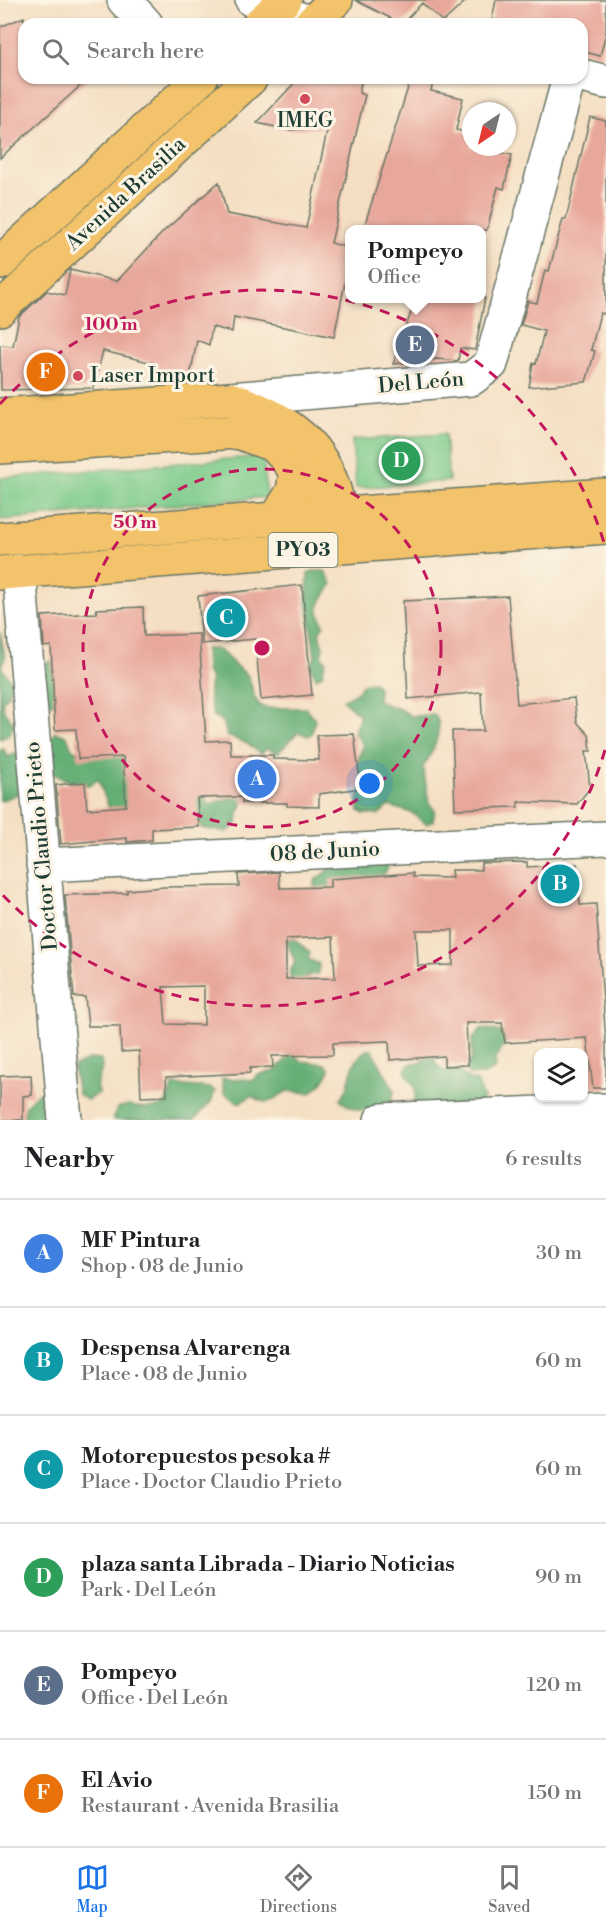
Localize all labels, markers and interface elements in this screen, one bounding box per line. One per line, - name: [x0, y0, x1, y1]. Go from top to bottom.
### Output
- search box: [18, 18, 588, 84]
- icon: search: [39, 35, 72, 68]
- text: Search here: [87, 38, 204, 65]
- marker: IMEG: [298, 92, 312, 106]
- north arrow: [462, 102, 516, 156]
- place label: IMEG: [277, 108, 334, 134]
- street label: Avenida Brasilia: [60, 131, 192, 257]
- popup: [345, 225, 486, 303]
- text: Pompeyo: [367, 238, 464, 265]
- text: Office: [367, 265, 421, 290]
- text: 100 m: [84, 313, 138, 336]
- pin: E: [396, 322, 434, 368]
- pin: F: [26, 350, 66, 394]
- place label: Laser Import: [90, 363, 216, 389]
- street label: Del León: [377, 366, 466, 400]
- marker: Laser Import: [71, 369, 85, 383]
- pin: D: [382, 438, 420, 484]
- text: 50 m: [113, 511, 157, 534]
- road number: PY03: [268, 533, 338, 567]
- pin: C: [206, 596, 246, 640]
- centre of rings: [252, 638, 272, 658]
- street label: Doctor Claudio Prieto: [20, 740, 64, 952]
- pin: A: [238, 756, 276, 802]
- your location: [355, 769, 384, 798]
- street label: 08 de Junio: [269, 836, 381, 868]
- pin: B: [540, 862, 580, 906]
- map controls: [534, 1048, 588, 1102]
- button: layers: [534, 1048, 588, 1102]
- text: Nearby: [24, 1143, 114, 1175]
- text: 6 results: [505, 1147, 582, 1172]
- text: MF Pintura: [81, 1227, 200, 1254]
- text: A: [36, 1241, 51, 1266]
- text: 30 m: [536, 1241, 582, 1266]
- text: Shop · 08 de Junio: [81, 1254, 244, 1279]
- text: Despensa Alvarenga: [81, 1335, 291, 1362]
- text: B: [36, 1349, 51, 1374]
- text: 60 m: [535, 1349, 582, 1374]
- text: Place · 08 de Junio: [81, 1362, 247, 1387]
- text: Motorepuestos pesoka #: [81, 1443, 330, 1470]
- text: C: [36, 1457, 51, 1482]
- text: 60 m: [535, 1457, 582, 1482]
- text: Place · Doctor Claudio Prieto: [81, 1470, 342, 1495]
- text: plaza santa Librada - Diario Noticias: [81, 1551, 455, 1578]
- text: D: [36, 1565, 51, 1590]
- text: 90 m: [535, 1565, 582, 1590]
- text: Park · Del León: [81, 1578, 216, 1603]
- text: Pompeyo: [81, 1659, 177, 1686]
- text: E: [37, 1673, 50, 1698]
- text: 120 m: [527, 1673, 582, 1698]
- text: Office · Del León: [81, 1686, 229, 1711]
- text: El Avio: [81, 1767, 153, 1794]
- text: F: [36, 1781, 51, 1806]
- text: 150 m: [527, 1781, 582, 1806]
- text: Restaurant · Avenida Brasilia: [81, 1794, 339, 1819]
- tab: Map: [76, 1861, 109, 1917]
- tab: Directions: [260, 1861, 337, 1917]
- tab: Saved: [488, 1861, 530, 1917]

